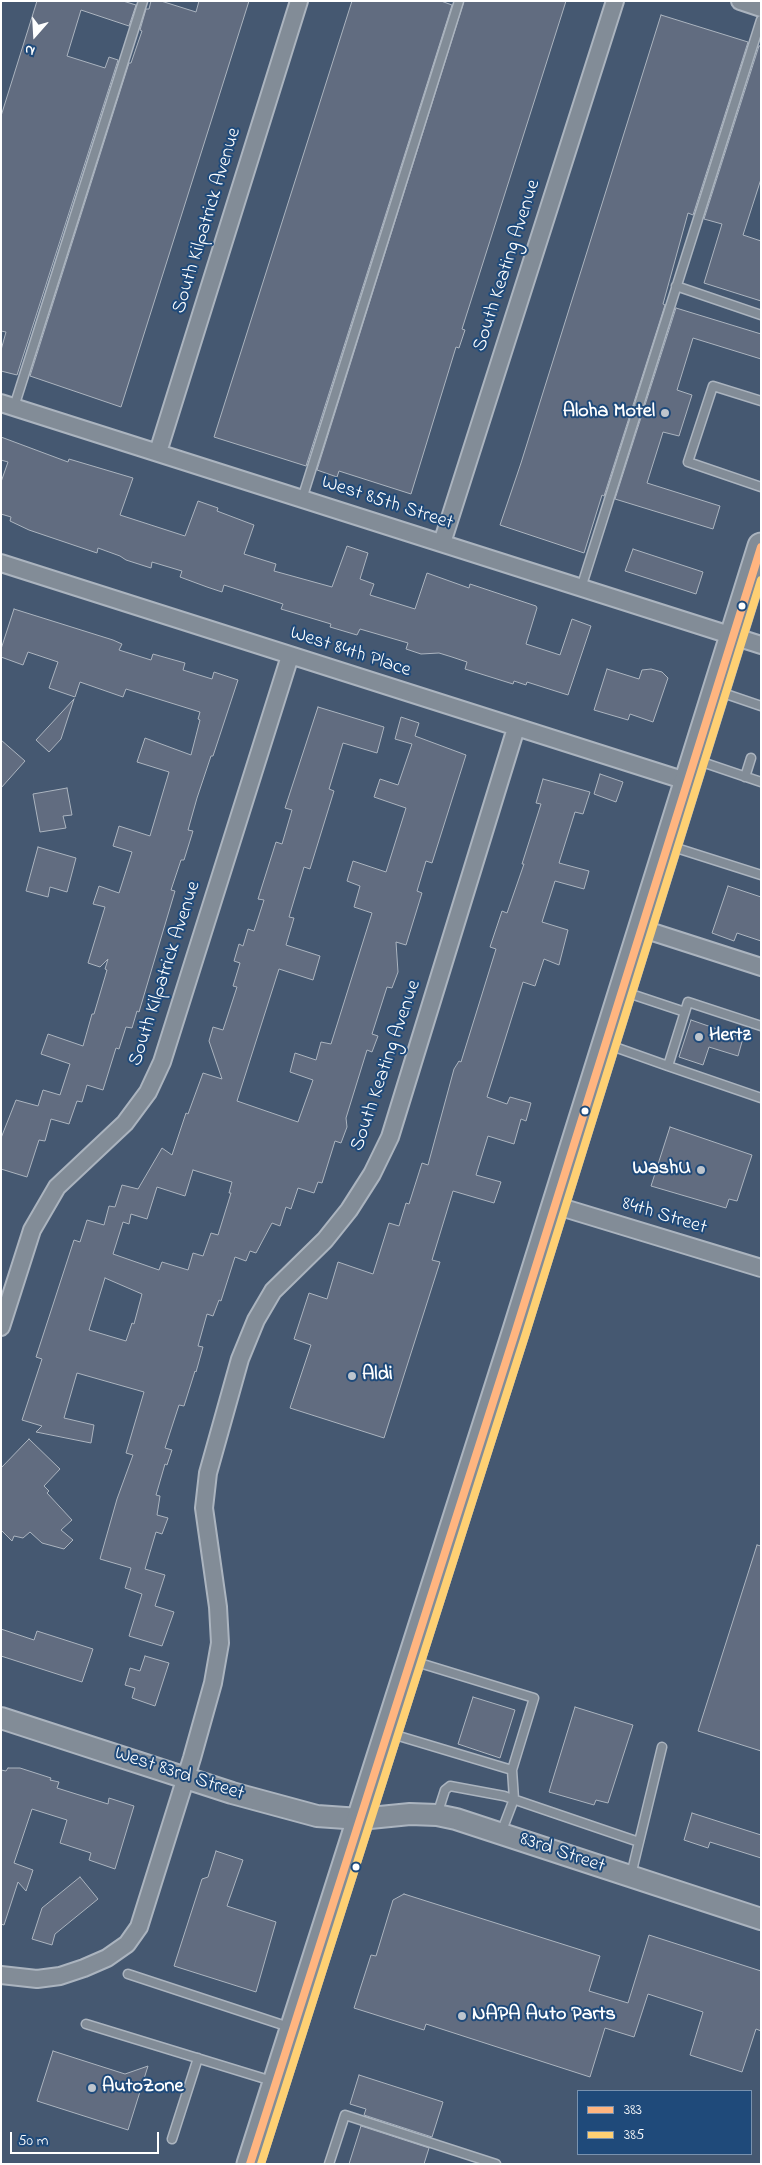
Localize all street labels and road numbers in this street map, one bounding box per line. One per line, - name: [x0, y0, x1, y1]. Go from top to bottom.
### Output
- street label: South Kilpatrick Avenue: [168, 125, 248, 317]
- street label: South Keating Avenue: [469, 177, 547, 355]
- street label: West 85th Street: [318, 471, 456, 537]
- street label: West 84th Place: [287, 622, 413, 684]
- street label: South Kilpatrick Avenue: [125, 878, 207, 1070]
- street label: South Keating Avenue: [346, 977, 428, 1155]
- street label: 84th Street: [619, 1193, 709, 1241]
- street label: West 83rd Street: [111, 1743, 247, 1807]
- street label: 83rd Street: [516, 1828, 608, 1880]

